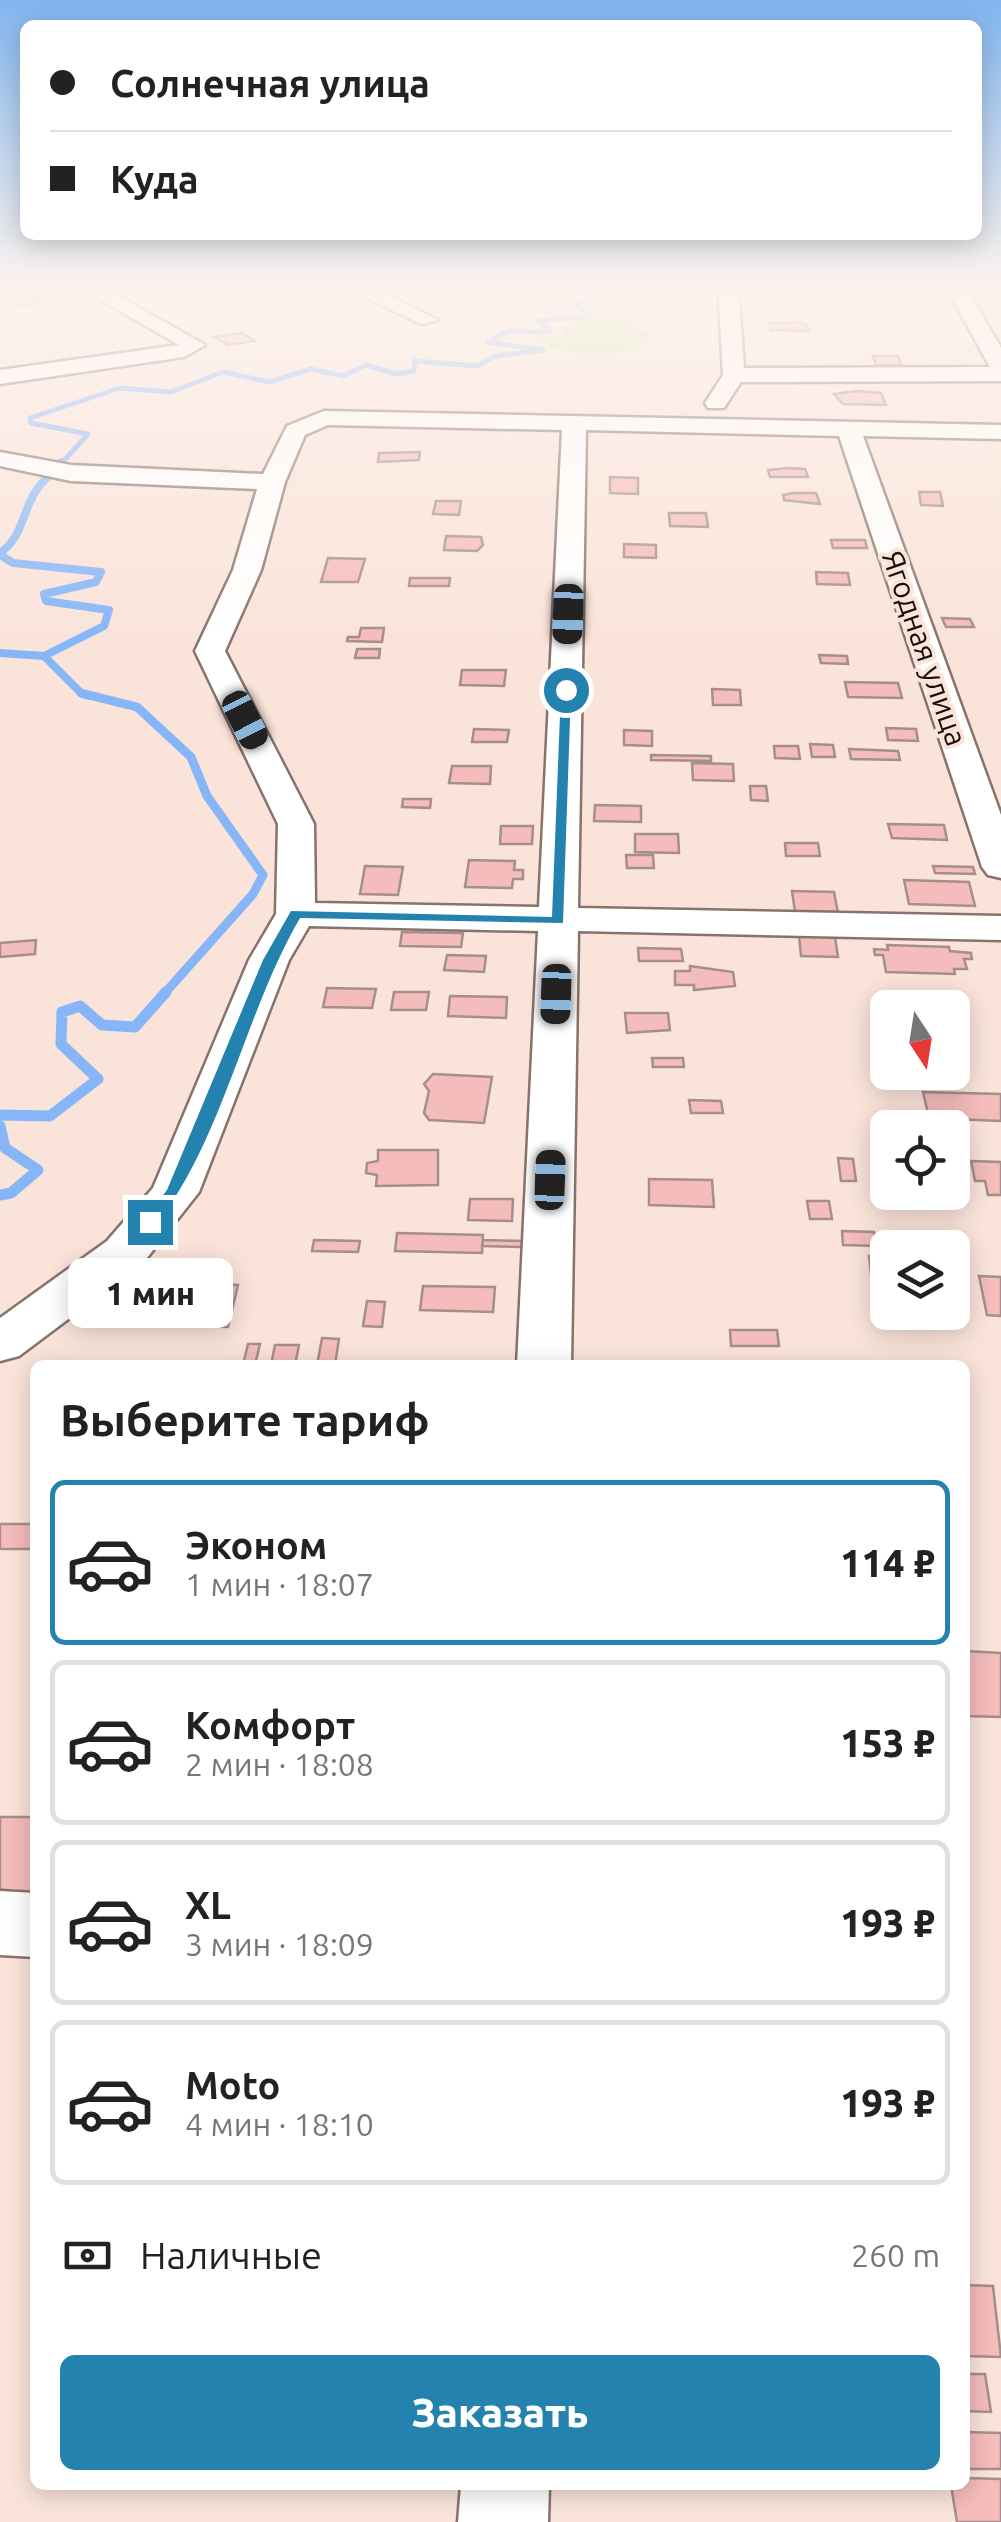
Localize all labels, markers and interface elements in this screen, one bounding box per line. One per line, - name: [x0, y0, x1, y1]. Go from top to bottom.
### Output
- text: Солнечная улица: [110, 62, 430, 104]
- text: Куда: [110, 158, 199, 200]
- street label: Ягодная улица: [876, 546, 974, 750]
- car: [552, 583, 584, 645]
- route start: [544, 668, 589, 713]
- car: [218, 686, 272, 754]
- car: [540, 963, 572, 1025]
- north arrow: [870, 990, 970, 1090]
- map controls: [870, 990, 970, 1330]
- button: locate: [870, 1110, 970, 1210]
- car: [534, 1149, 566, 1211]
- route end: [128, 1200, 173, 1245]
- button: layers: [870, 1230, 970, 1330]
- callout: 1 мин: [68, 1257, 232, 1327]
- text: 1 мин: [106, 1275, 195, 1311]
- text: Выберите тариф: [60, 1394, 430, 1445]
- icon: car: [65, 1518, 155, 1608]
- text: Эконом: [185, 1524, 327, 1566]
- text: 114 ₽: [840, 1542, 935, 1584]
- text: 1 мин · 18:07: [185, 1566, 374, 1602]
- icon: car: [65, 1698, 155, 1788]
- text: Комфорт: [185, 1704, 355, 1746]
- text: 153 ₽: [840, 1722, 935, 1764]
- text: 2 мин · 18:08: [185, 1746, 374, 1782]
- icon: car: [65, 1878, 155, 1968]
- text: XL: [185, 1884, 231, 1926]
- text: 193 ₽: [840, 1902, 935, 1944]
- text: 3 мин · 18:09: [185, 1926, 374, 1962]
- icon: car: [65, 2058, 155, 2148]
- text: Moto: [185, 2064, 280, 2106]
- text: 193 ₽: [840, 2082, 935, 2124]
- text: 4 мин · 18:10: [185, 2106, 374, 2142]
- icon: cash: [60, 2228, 115, 2283]
- text: Наличные: [140, 2234, 322, 2276]
- text: 260 m: [851, 2237, 940, 2273]
- button: Заказать: [60, 2355, 940, 2470]

